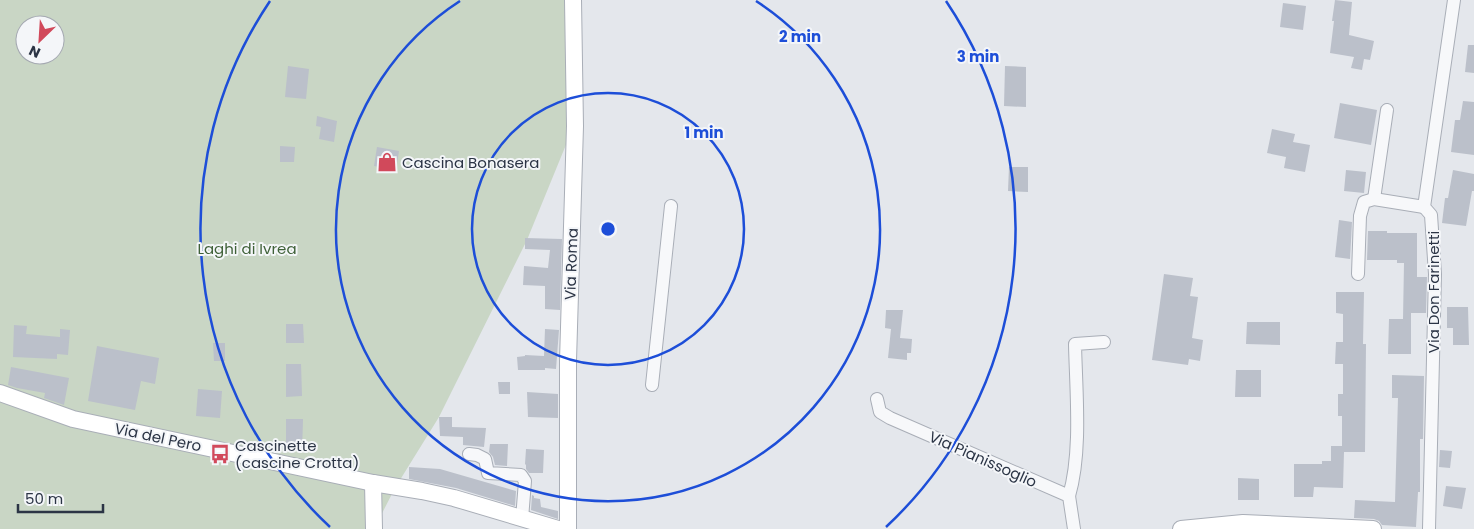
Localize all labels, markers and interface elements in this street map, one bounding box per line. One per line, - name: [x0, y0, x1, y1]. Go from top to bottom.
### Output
- north arrow: [15, 15, 65, 65]
- text: 2 min: [779, 26, 821, 47]
- text: N: [26, 40, 44, 63]
- text: 3 min: [957, 46, 999, 67]
- text: 1 min: [684, 122, 724, 143]
- shop icon: Cascina Bonasera: [376, 151, 398, 173]
- place label: Cascina Bonasera: [402, 152, 540, 173]
- centre of rings: [599, 220, 617, 238]
- street label: Via Roma: [559, 228, 583, 300]
- street label: Via Don Farinetti: [1423, 231, 1444, 353]
- park label: Laghi di Ivrea: [197, 238, 297, 259]
- street label: Via del Pero: [113, 418, 203, 456]
- street label: Via Pianissoglio: [926, 426, 1040, 492]
- place label: Cascinette (cascine Crotta): [235, 435, 359, 473]
- bus stop icon: Cascinette (cascine Crotta): [209, 443, 231, 465]
- scale bar: [18, 482, 102, 514]
- text: 50 m: [25, 488, 63, 509]

